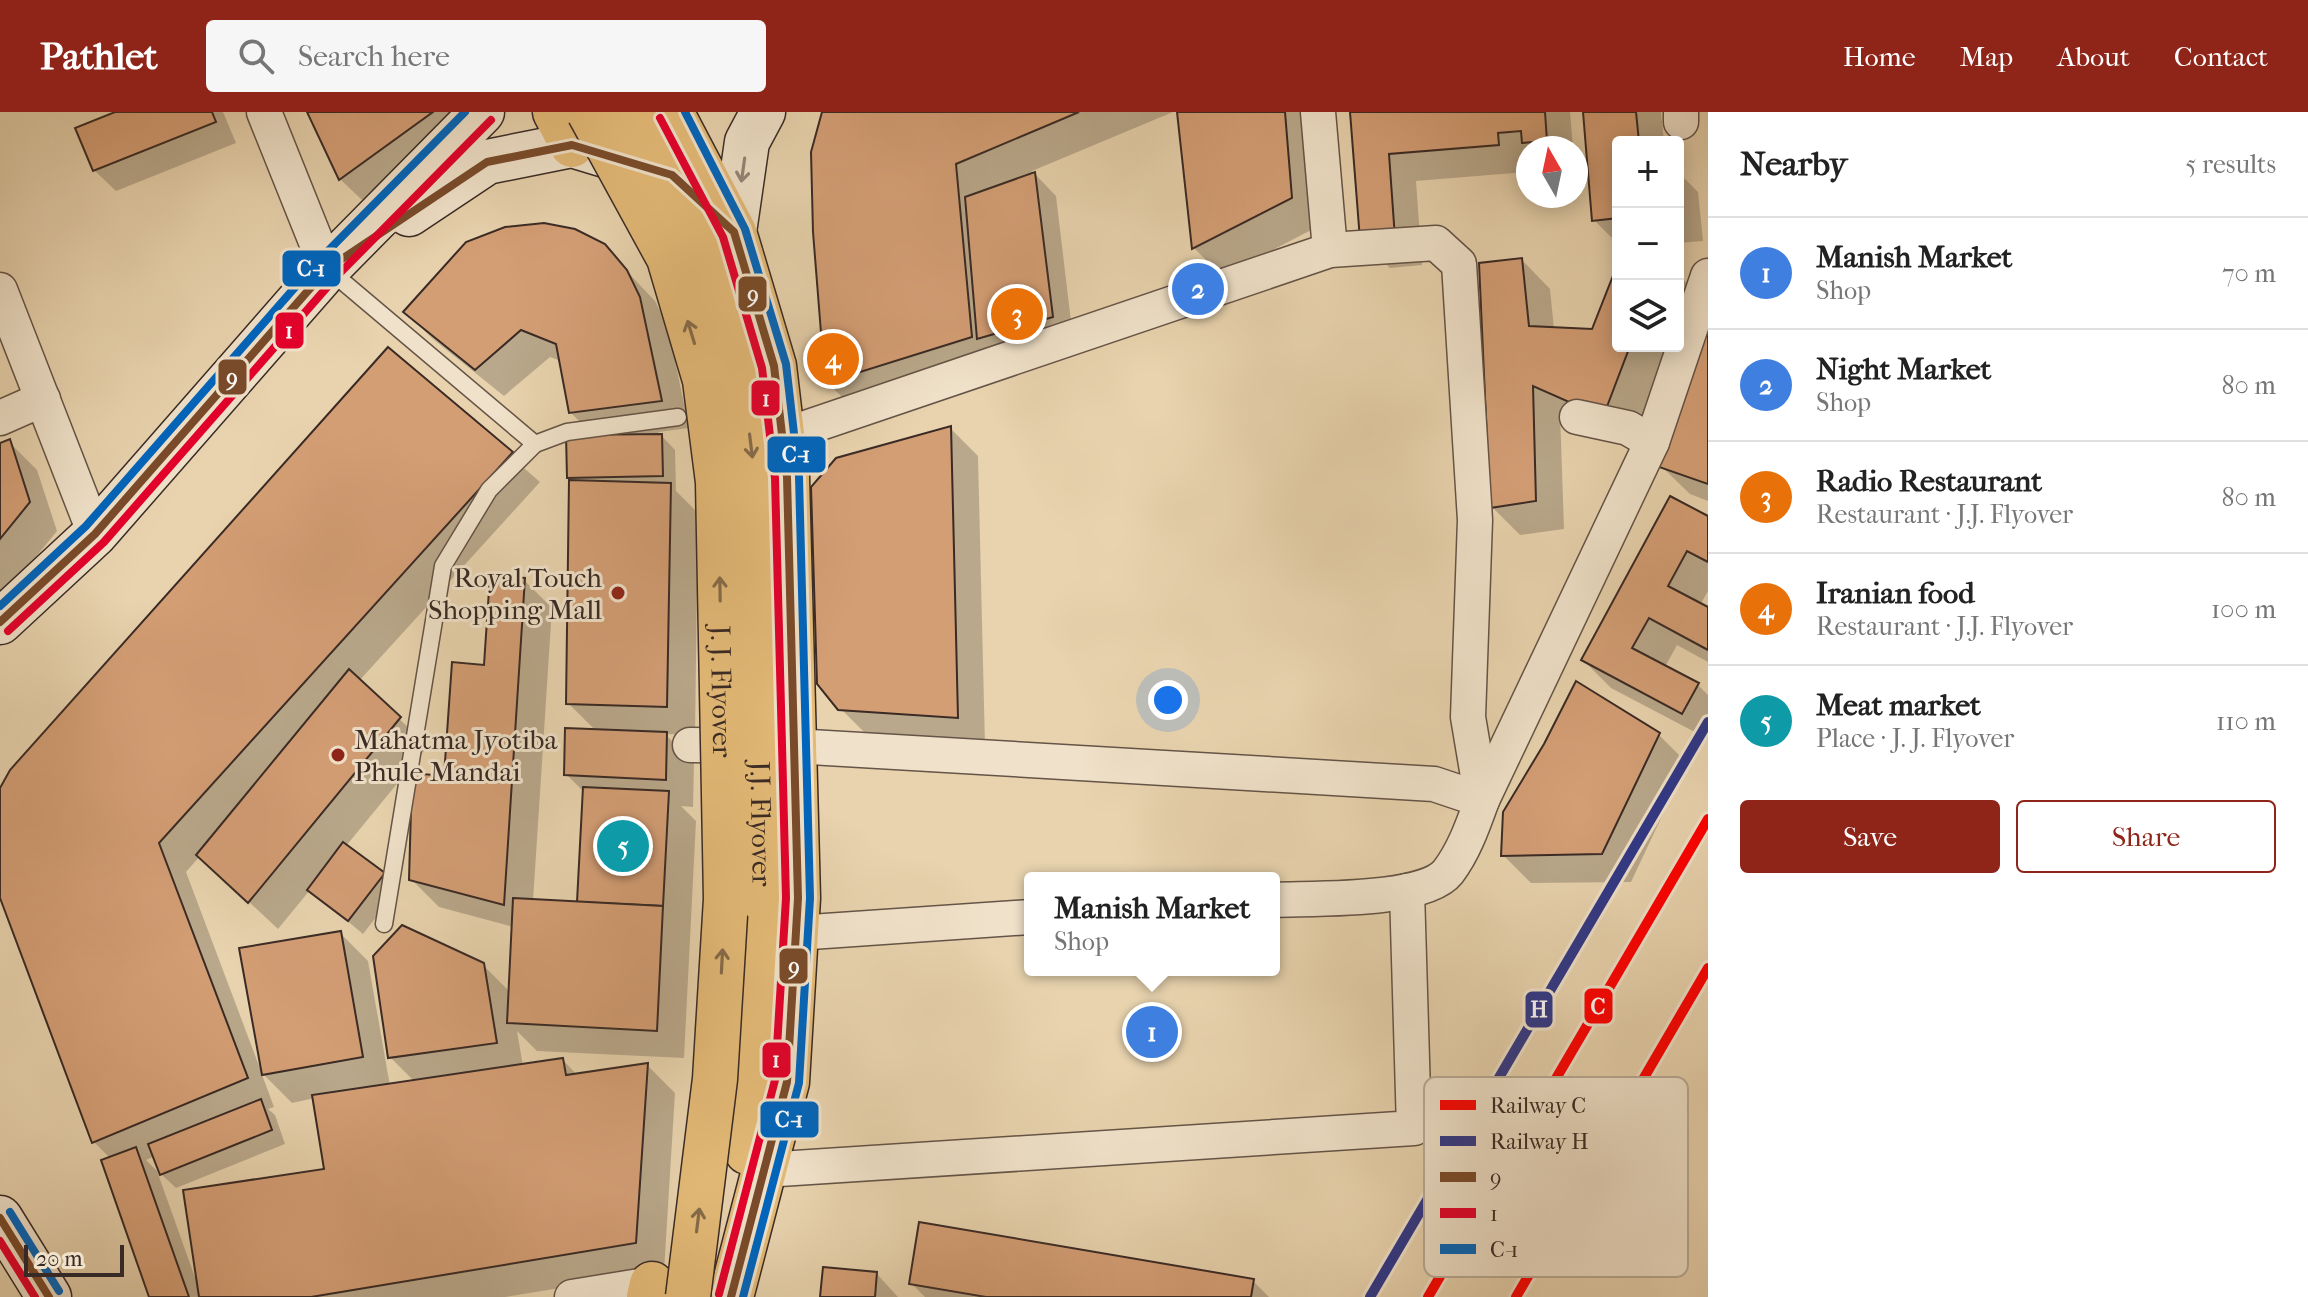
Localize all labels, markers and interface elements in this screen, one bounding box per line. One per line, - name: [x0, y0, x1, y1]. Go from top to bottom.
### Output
- search box: [206, 20, 766, 92]
- text: Pathlet: [40, 34, 158, 79]
- icon: search: [234, 34, 278, 78]
- text: Search here: [298, 39, 450, 74]
- text: Home: [1843, 40, 1916, 73]
- text: Map: [1960, 40, 2013, 73]
- text: About: [2057, 40, 2130, 73]
- text: Contact: [2174, 40, 2268, 73]
- north arrow: [1516, 136, 1588, 208]
- map controls: [1612, 136, 1684, 352]
- button: +: [1612, 136, 1684, 208]
- text: Nearby: [1740, 144, 1847, 184]
- text: 5 results: [2185, 149, 2276, 180]
- one-way arrow: [735, 157, 750, 183]
- button: −: [1612, 208, 1684, 280]
- text: Manish Market: [1816, 240, 2012, 275]
- line badge: C-1: [281, 249, 342, 288]
- text: C-1: [297, 256, 325, 282]
- text: 1: [1761, 258, 1771, 289]
- text: 70 m: [2222, 258, 2276, 289]
- pin: 2: [1172, 259, 1224, 319]
- line badge: 9: [737, 275, 768, 313]
- text: Shop: [1816, 275, 1871, 306]
- button: layers: [1612, 280, 1684, 352]
- text: 9: [746, 282, 759, 308]
- pin: 3: [991, 284, 1043, 344]
- line badge: 1: [274, 311, 305, 350]
- text: 1: [285, 318, 293, 344]
- one-way arrow: [683, 320, 697, 345]
- pin: 4: [807, 329, 859, 389]
- text: Night Market: [1816, 352, 1991, 387]
- line badge: 9: [217, 358, 248, 396]
- text: 9: [225, 365, 238, 391]
- text: 2: [1759, 370, 1773, 401]
- text: 80 m: [2221, 370, 2276, 401]
- line badge: 1: [750, 379, 781, 417]
- text: 1: [762, 386, 770, 412]
- text: Shop: [1816, 387, 1871, 418]
- one-way arrow: [744, 433, 759, 458]
- line badge: C-1: [766, 435, 827, 474]
- text: C-1: [782, 442, 810, 468]
- text: Radio Restaurant: [1816, 464, 2042, 499]
- text: 3: [1761, 482, 1771, 513]
- text: 80 m: [2221, 482, 2276, 513]
- text: Restaurant · J.J. Flyover: [1816, 499, 2073, 530]
- place label: Royal Touch Shopping Mall: [428, 561, 602, 626]
- one-way arrow: [712, 576, 728, 603]
- text: Iranian food: [1816, 576, 1974, 611]
- marker: Royal Touch Shopping Mall: [609, 584, 627, 602]
- text: 4: [1758, 594, 1774, 625]
- text: 100 m: [2211, 594, 2276, 625]
- text: Restaurant · J.J. Flyover: [1816, 611, 2073, 642]
- street label: J. J. Flyover: [704, 623, 740, 758]
- your location: [1148, 680, 1188, 720]
- text: Meat market: [1816, 688, 1981, 723]
- text: 5: [1760, 706, 1772, 737]
- text: 110 m: [2216, 706, 2276, 737]
- place label: Mahatma Jyotiba Phule Mandai: [354, 723, 558, 788]
- text: Place · J. J. Flyover: [1816, 723, 2014, 754]
- marker: Mahatma Jyotiba Phule Mandai: [329, 746, 347, 764]
- street label: J.J. Flyover: [744, 759, 779, 887]
- button: Save: [1740, 800, 2000, 873]
- button: Share: [2016, 800, 2276, 873]
- pin: 5: [597, 816, 649, 876]
- popup: [1024, 872, 1280, 976]
- text: Manish Market: [1054, 891, 1250, 926]
- text: Shop: [1054, 926, 1109, 957]
- line badge: 9: [778, 947, 809, 985]
- one-way arrow: [715, 948, 730, 975]
- text: 9: [787, 954, 800, 980]
- line badge: C: [1583, 987, 1614, 1025]
- line badge: H: [1524, 990, 1554, 1029]
- text: C: [1591, 994, 1606, 1020]
- text: H: [1530, 997, 1548, 1023]
- pin: 1: [1126, 1002, 1178, 1062]
- line badge: 1: [761, 1041, 792, 1079]
- text: 1: [772, 1047, 780, 1073]
- legend: [1424, 1077, 1688, 1277]
- text: Railway C: [1490, 1093, 1586, 1119]
- line badge: C-1: [759, 1100, 820, 1139]
- text: C-1: [775, 1107, 803, 1133]
- text: Railway H: [1490, 1129, 1589, 1155]
- text: 9: [1490, 1165, 1502, 1191]
- text: 1: [1490, 1201, 1498, 1227]
- one-way arrow: [691, 1207, 706, 1234]
- text: C-1: [1490, 1237, 1518, 1263]
- scale bar: [24, 1241, 124, 1277]
- text: 20 m: [36, 1246, 82, 1272]

